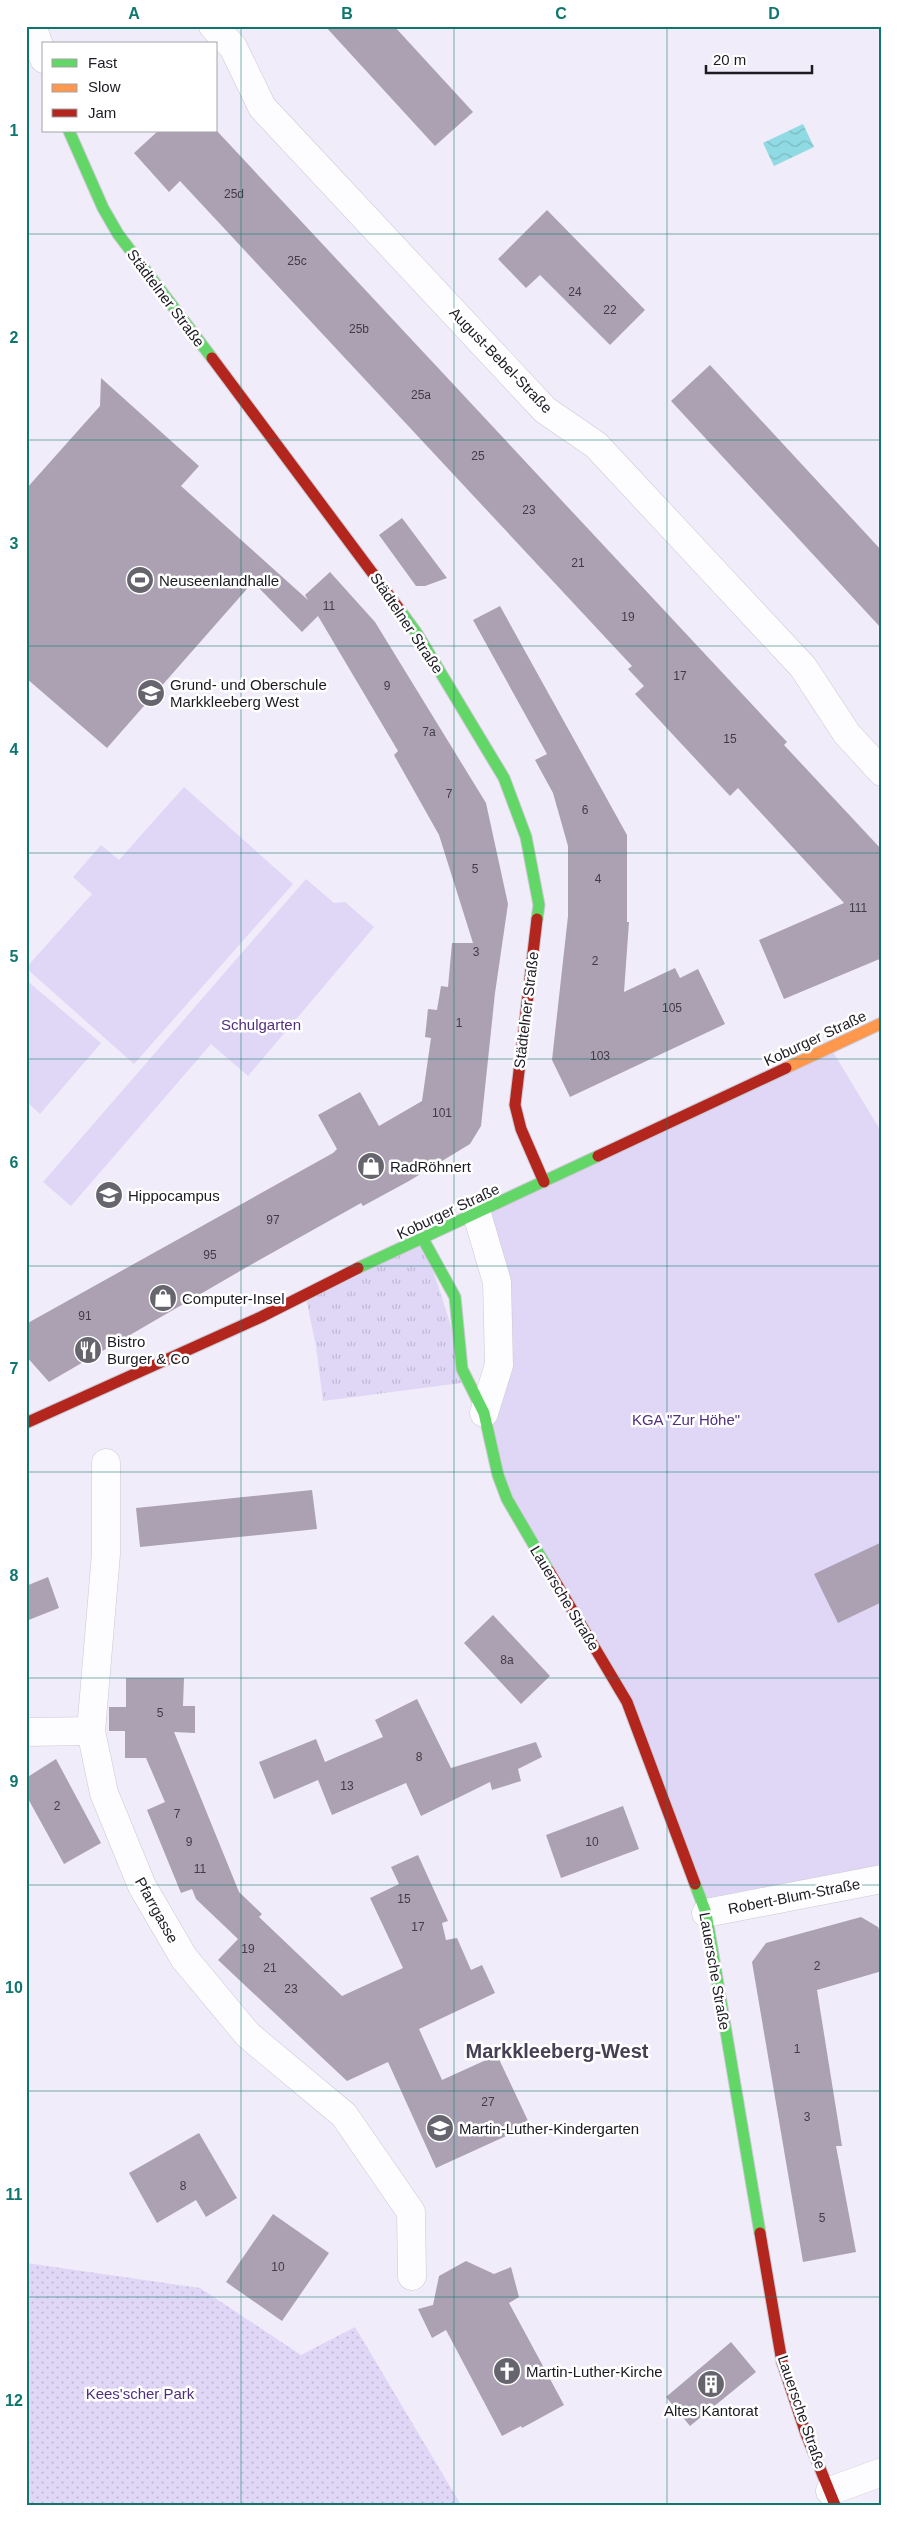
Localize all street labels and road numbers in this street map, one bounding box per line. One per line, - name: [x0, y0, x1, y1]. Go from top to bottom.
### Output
- street label: Städtelner Straße: [124, 246, 208, 350]
- street label: August-Bebel-Straße: [446, 304, 556, 416]
- street label: Städtelner Straße: [367, 570, 447, 676]
- street label: Städtelner Straße: [510, 951, 542, 1069]
- street label: Koburger Straße: [761, 1007, 869, 1069]
- street label: Koburger Straße: [394, 1180, 502, 1242]
- street label: Lauersche Straße: [527, 1543, 603, 1653]
- street label: Pfarrgasse: [132, 1874, 182, 1946]
- street label: Robert-Blum-Straße: [727, 1875, 861, 1917]
- street label: Lauersche Straße: [696, 1911, 734, 2031]
- street label: Lauersche Straße: [775, 2353, 829, 2471]

